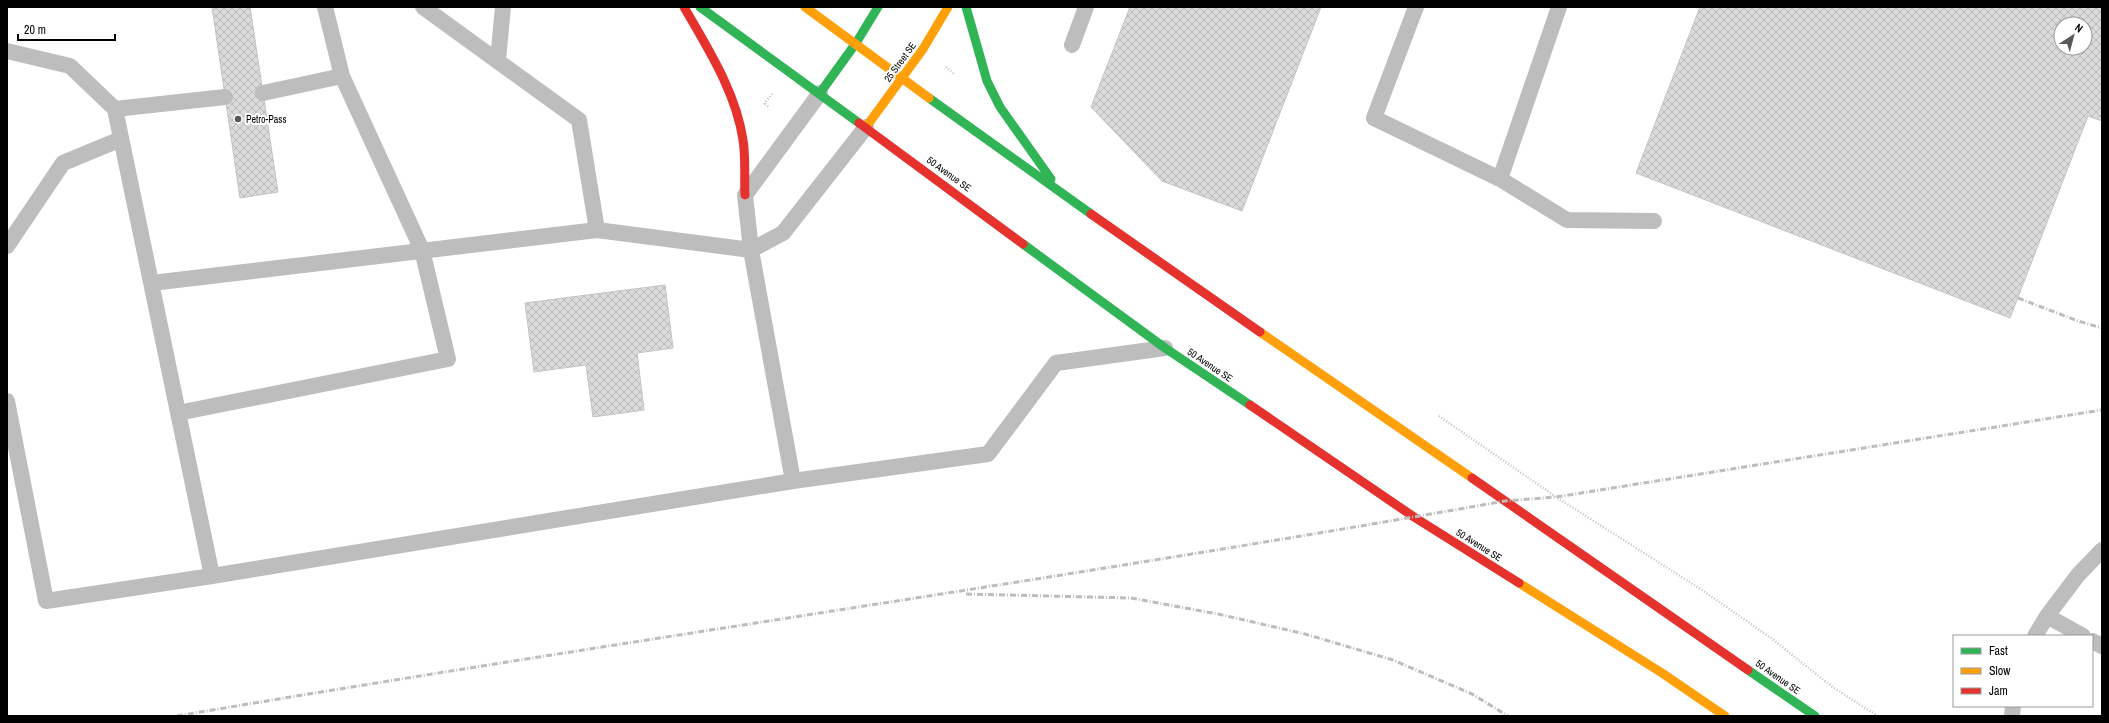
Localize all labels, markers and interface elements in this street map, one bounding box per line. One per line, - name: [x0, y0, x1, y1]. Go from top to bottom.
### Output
- scale bar: [18, 16, 115, 42]
- north arrow: [2053, 16, 2093, 56]
- text: N: [2072, 20, 2086, 35]
- text: 20 m: [24, 22, 46, 38]
- street label: 25 Street SE: [881, 39, 919, 85]
- place label: Petro-Pass: [246, 113, 287, 126]
- marker: Petro-Pass: [233, 114, 243, 124]
- street label: 50 Avenue SE: [924, 154, 974, 194]
- street label: 50 Avenue SE: [1185, 345, 1235, 385]
- street label: 50 Avenue SE: [1454, 526, 1504, 564]
- legend: [1953, 635, 2093, 707]
- text: Fast: [1989, 643, 2008, 659]
- street label: 50 Avenue SE: [1753, 657, 1803, 697]
- text: Slow: [1989, 663, 2011, 679]
- text: Jam: [1989, 683, 2008, 699]

